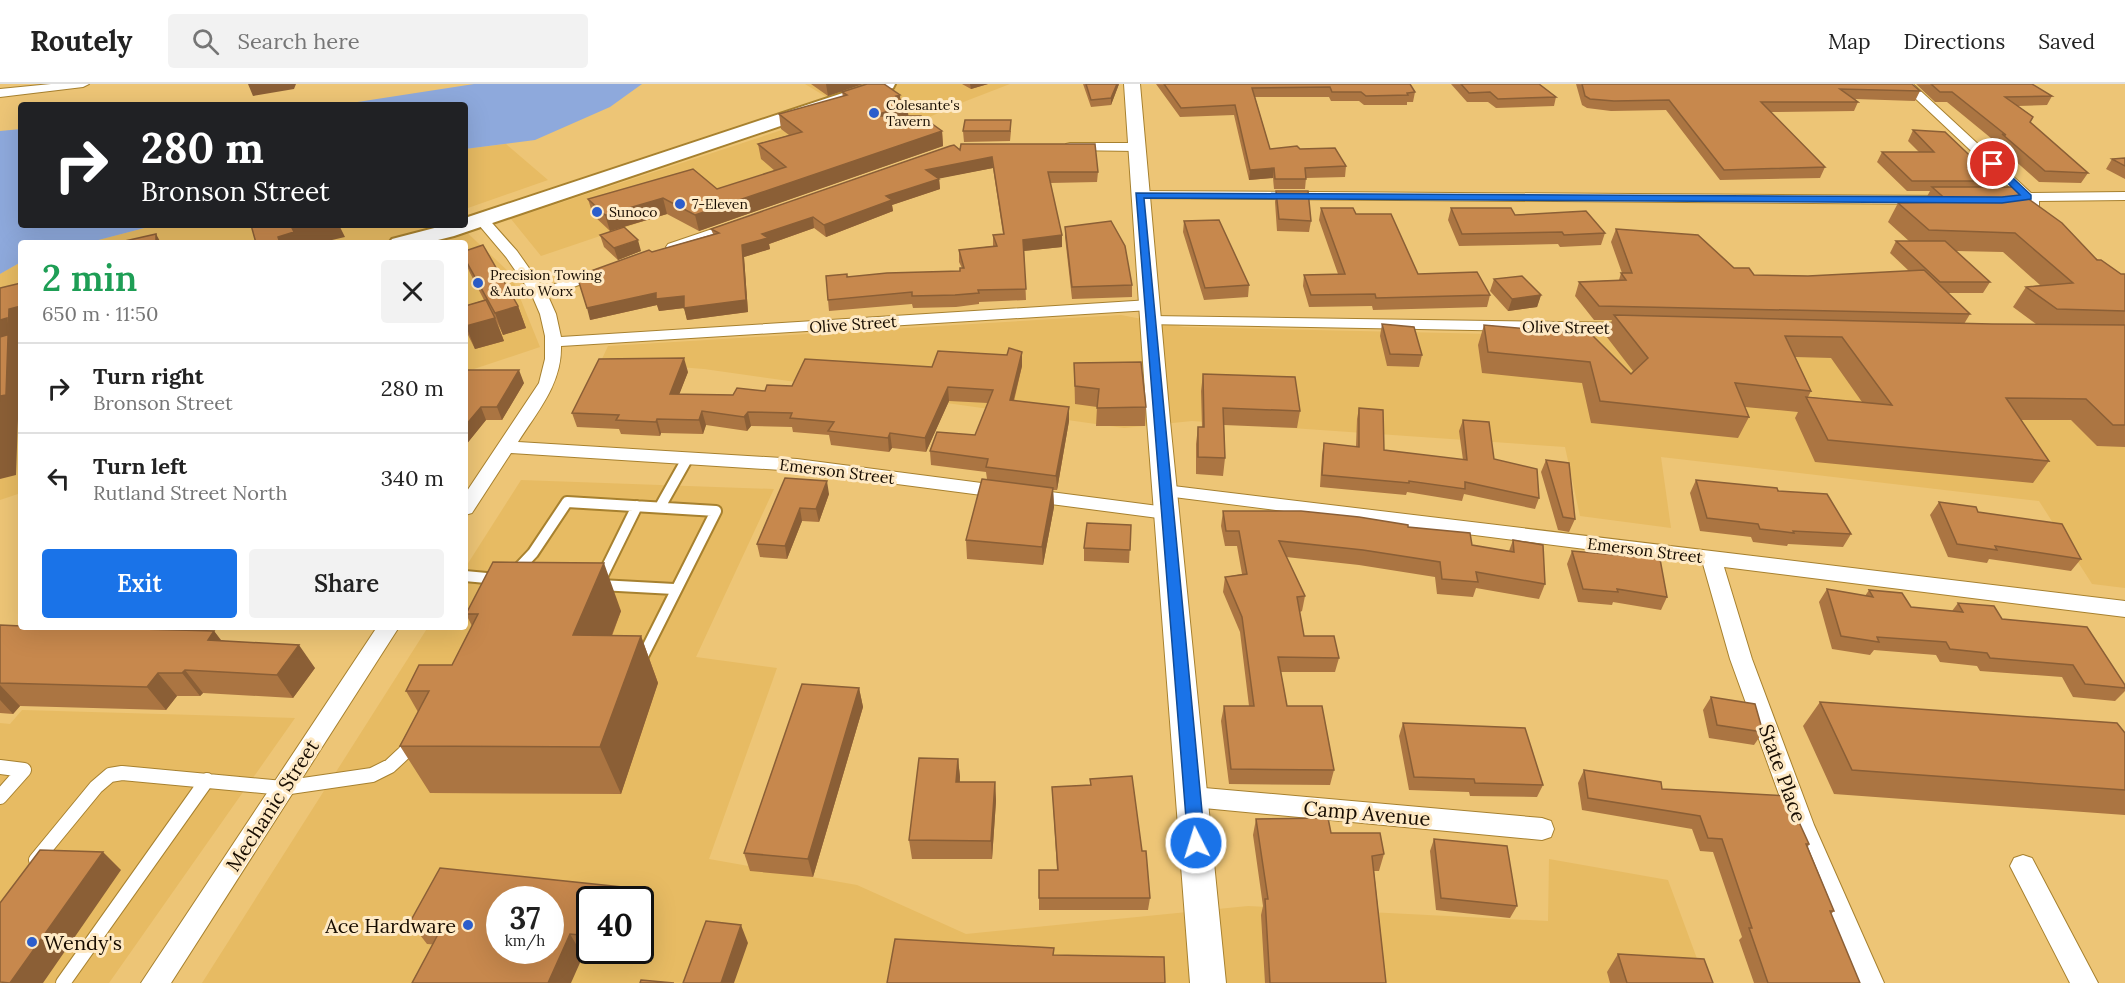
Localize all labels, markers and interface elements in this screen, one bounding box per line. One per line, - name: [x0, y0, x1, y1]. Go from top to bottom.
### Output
- search box: [168, 14, 588, 68]
- text: Routely: [30, 23, 132, 59]
- icon: search: [189, 25, 222, 58]
- text: Search here: [237, 27, 360, 55]
- text: Map: [1828, 28, 1871, 55]
- text: Directions: [1904, 28, 2005, 55]
- text: Saved: [2038, 28, 2095, 55]
- place label: Colesante's Tavern: [886, 96, 960, 130]
- marker: Colesante's Tavern: [867, 106, 881, 120]
- text: 280 m: [141, 121, 264, 175]
- icon: right: [42, 126, 120, 204]
- pin: [1967, 138, 2018, 189]
- icon: arrive: [1976, 147, 2009, 180]
- text: Bronson Street: [141, 174, 330, 208]
- place label: 7-Eleven: [692, 195, 748, 213]
- marker: 7-Eleven: [673, 197, 687, 211]
- place label: Sunoco: [609, 203, 657, 221]
- marker: Sunoco: [590, 205, 604, 219]
- text: 2 min: [42, 255, 137, 301]
- button: close: [381, 260, 444, 323]
- place label: Precision Towing & Auto Worx: [490, 266, 602, 300]
- marker: Precision Towing & Auto Worx: [471, 276, 485, 290]
- text: 650 m · 11:50: [42, 301, 158, 326]
- street label: Olive Street: [809, 311, 898, 337]
- street label: Olive Street: [1522, 316, 1611, 338]
- text: Turn right: [93, 362, 204, 390]
- icon: right: [42, 372, 75, 405]
- text: 280 m: [381, 374, 444, 402]
- text: Bronson Street: [93, 390, 233, 415]
- text: Turn left: [93, 452, 187, 480]
- street label: Emerson Street: [778, 454, 897, 488]
- icon: left: [42, 462, 75, 495]
- text: 340 m: [381, 464, 444, 492]
- text: Rutland Street North: [93, 480, 288, 505]
- street label: Emerson Street: [1586, 533, 1705, 567]
- button: Exit: [42, 549, 237, 618]
- button: Share: [249, 549, 444, 618]
- street label: State Place: [1754, 721, 1812, 825]
- street label: Mechanic Street: [220, 734, 324, 876]
- street label: Camp Avenue: [1303, 795, 1432, 831]
- position arrow: [1164, 811, 1228, 875]
- speed limit sign: 40: [576, 886, 654, 964]
- text: 37: [510, 899, 540, 937]
- place label: Ace Hardware: [324, 913, 456, 938]
- marker: Ace Hardware: [461, 918, 475, 932]
- place label: Wendy's: [44, 930, 122, 955]
- text: km/h: [505, 931, 545, 950]
- marker: Wendy's: [25, 935, 39, 949]

